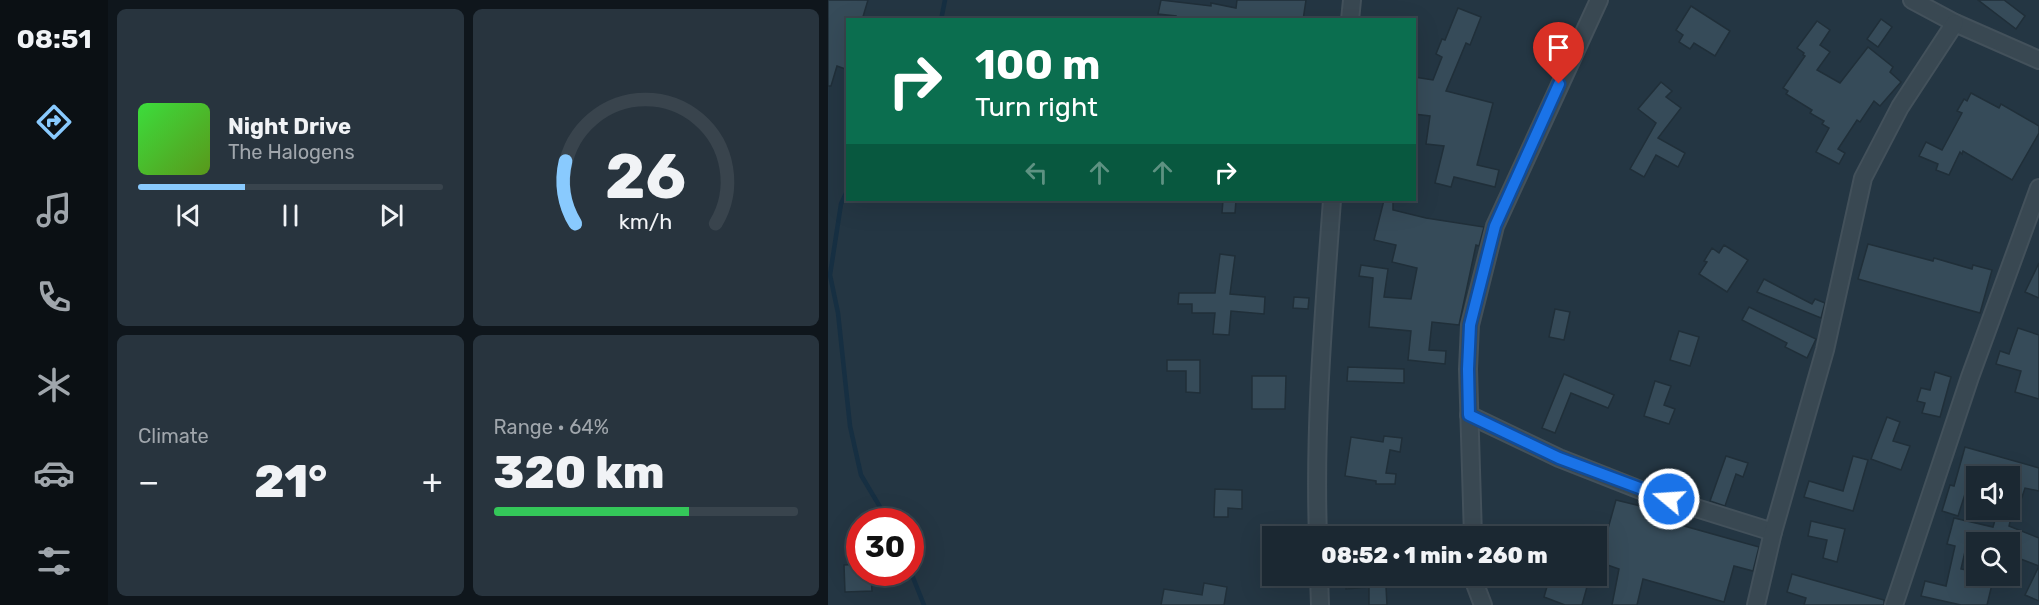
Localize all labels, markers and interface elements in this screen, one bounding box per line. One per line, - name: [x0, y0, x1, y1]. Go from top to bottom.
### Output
- pin: [1533, 22, 1584, 84]
- text: 08:51: [16, 23, 92, 55]
- icon: arrive: [1542, 31, 1575, 64]
- text: 100 m: [975, 40, 1100, 90]
- icon: right: [876, 42, 954, 120]
- text: Turn right: [975, 91, 1098, 123]
- icon: directions: [33, 101, 75, 143]
- text: Night Drive: [228, 113, 351, 140]
- text: The Halogens: [228, 140, 355, 164]
- text: 26: [605, 141, 686, 215]
- icon: left: [1020, 156, 1053, 189]
- icon: ahead: [1083, 156, 1116, 189]
- icon: ahead: [1146, 156, 1179, 189]
- icon: right: [1209, 156, 1242, 189]
- icon: music: [33, 189, 75, 231]
- icon: previous: [172, 199, 205, 232]
- icon: pause: [274, 199, 307, 232]
- icon: next: [375, 199, 408, 232]
- text: km/h: [619, 210, 673, 235]
- icon: phone: [33, 276, 75, 318]
- icon: climate: [33, 364, 75, 406]
- text: Range · 64%: [494, 415, 609, 439]
- text: Climate: [138, 424, 209, 448]
- text: 320 km: [494, 446, 665, 499]
- icon: car: [33, 452, 75, 494]
- text: 21°: [254, 455, 327, 508]
- text: −: [138, 462, 159, 501]
- text: +: [422, 462, 442, 501]
- map controls: [1966, 466, 2020, 586]
- button: sound: [1966, 466, 2020, 520]
- position arrow: [1637, 467, 1701, 531]
- speed limit sign: 30: [846, 508, 924, 586]
- button: search: [1966, 532, 2020, 586]
- icon: filters: [33, 540, 75, 582]
- text: 08:52 · 1 min · 260 m: [1321, 542, 1548, 569]

